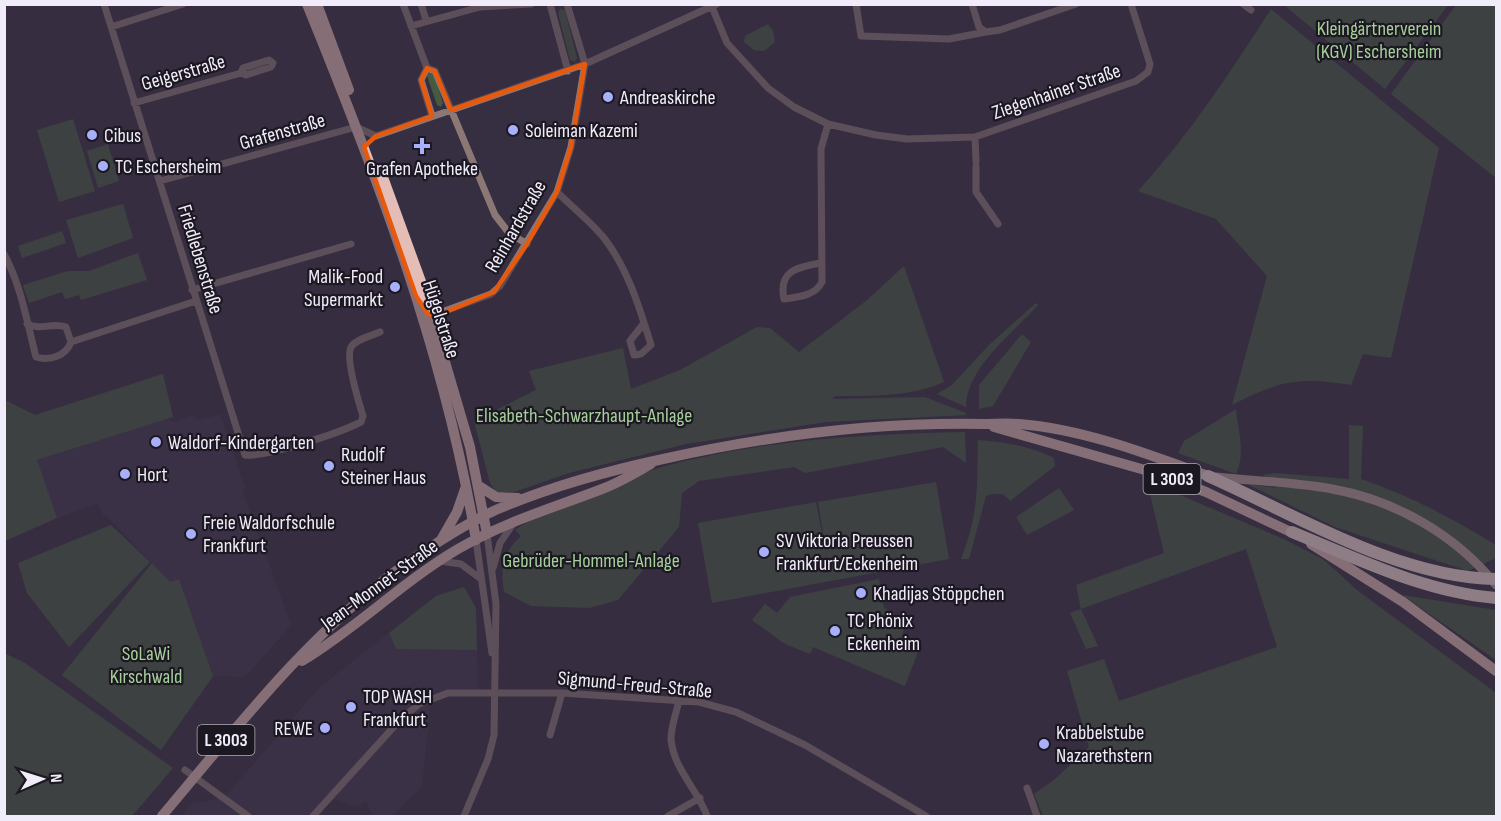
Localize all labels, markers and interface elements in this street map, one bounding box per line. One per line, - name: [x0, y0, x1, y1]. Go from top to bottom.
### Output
- park label: Kleingärtnerverein (KGV) Eschersheim: [1316, 17, 1442, 64]
- street label: Geigerstraße: [139, 50, 228, 96]
- street label: Ziegenhainer Straße: [989, 59, 1124, 125]
- place label: Andreaskirche: [619, 86, 716, 110]
- marker: Andreaskirche: [601, 90, 615, 104]
- street label: Grafenstraße: [237, 108, 328, 156]
- place label: Soleiman Kazemi: [525, 119, 638, 143]
- marker: Soleiman Kazemi: [506, 123, 520, 137]
- place label: Cibus: [104, 124, 141, 148]
- marker: Cibus: [85, 128, 99, 142]
- marker: Grafen Apotheke: [415, 139, 429, 153]
- place label: TC Eschersheim: [115, 155, 221, 179]
- place label: Grafen Apotheke: [366, 157, 478, 181]
- marker: TC Eschersheim: [96, 159, 110, 173]
- street label: Reinhardstraße: [480, 176, 552, 277]
- street label: Friedlebenstraße: [172, 202, 228, 317]
- place label: Malik-Food Supermarkt: [304, 265, 383, 312]
- street label: Hügelstraße: [417, 277, 465, 362]
- marker: Malik-Food Supermarkt: [388, 280, 402, 294]
- park label: Elisabeth-Schwarzhaupt-Anlage: [476, 404, 692, 428]
- place label: Waldorf-Kindergarten: [168, 431, 314, 455]
- marker: Waldorf-Kindergarten: [149, 435, 163, 449]
- place label: Rudolf Steiner Haus: [341, 443, 426, 490]
- marker: Rudolf Steiner Haus: [322, 459, 336, 473]
- place label: Hort: [137, 463, 168, 487]
- road number: L 3003: [1144, 464, 1200, 494]
- marker: Hort: [118, 467, 132, 481]
- place label: Freie Waldorfschule Frankfurt: [203, 511, 335, 558]
- marker: Freie Waldorfschule Frankfurt: [184, 527, 198, 541]
- place label: SV Viktoria Preussen Frankfurt/Eckenheim: [776, 529, 918, 576]
- street label: Jean-Monnet-Straße: [316, 534, 443, 636]
- marker: SV Viktoria Preussen Frankfurt/Eckenheim: [757, 545, 771, 559]
- park label: Gebrüder-Hommel-Anlage: [502, 549, 680, 573]
- place label: Khadijas Stöppchen: [873, 582, 1005, 606]
- marker: Khadijas Stöppchen: [854, 586, 868, 600]
- place label: TC Phönix Eckenheim: [847, 609, 920, 656]
- marker: TC Phönix Eckenheim: [828, 624, 842, 638]
- park label: SoLaWi Kirschwald: [110, 642, 182, 689]
- street label: Sigmund-Freud-Straße: [557, 666, 713, 704]
- place label: TOP WASH Frankfurt: [363, 685, 432, 732]
- marker: TOP WASH Frankfurt: [344, 700, 358, 714]
- place label: REWE: [274, 717, 313, 741]
- marker: REWE: [318, 721, 332, 735]
- place label: Krabbelstube Nazarethstern: [1056, 721, 1152, 768]
- road number: L 3003: [198, 725, 254, 755]
- marker: Krabbelstube Nazarethstern: [1037, 737, 1051, 751]
- north arrow: [12, 749, 72, 809]
- text: N: [46, 774, 65, 783]

